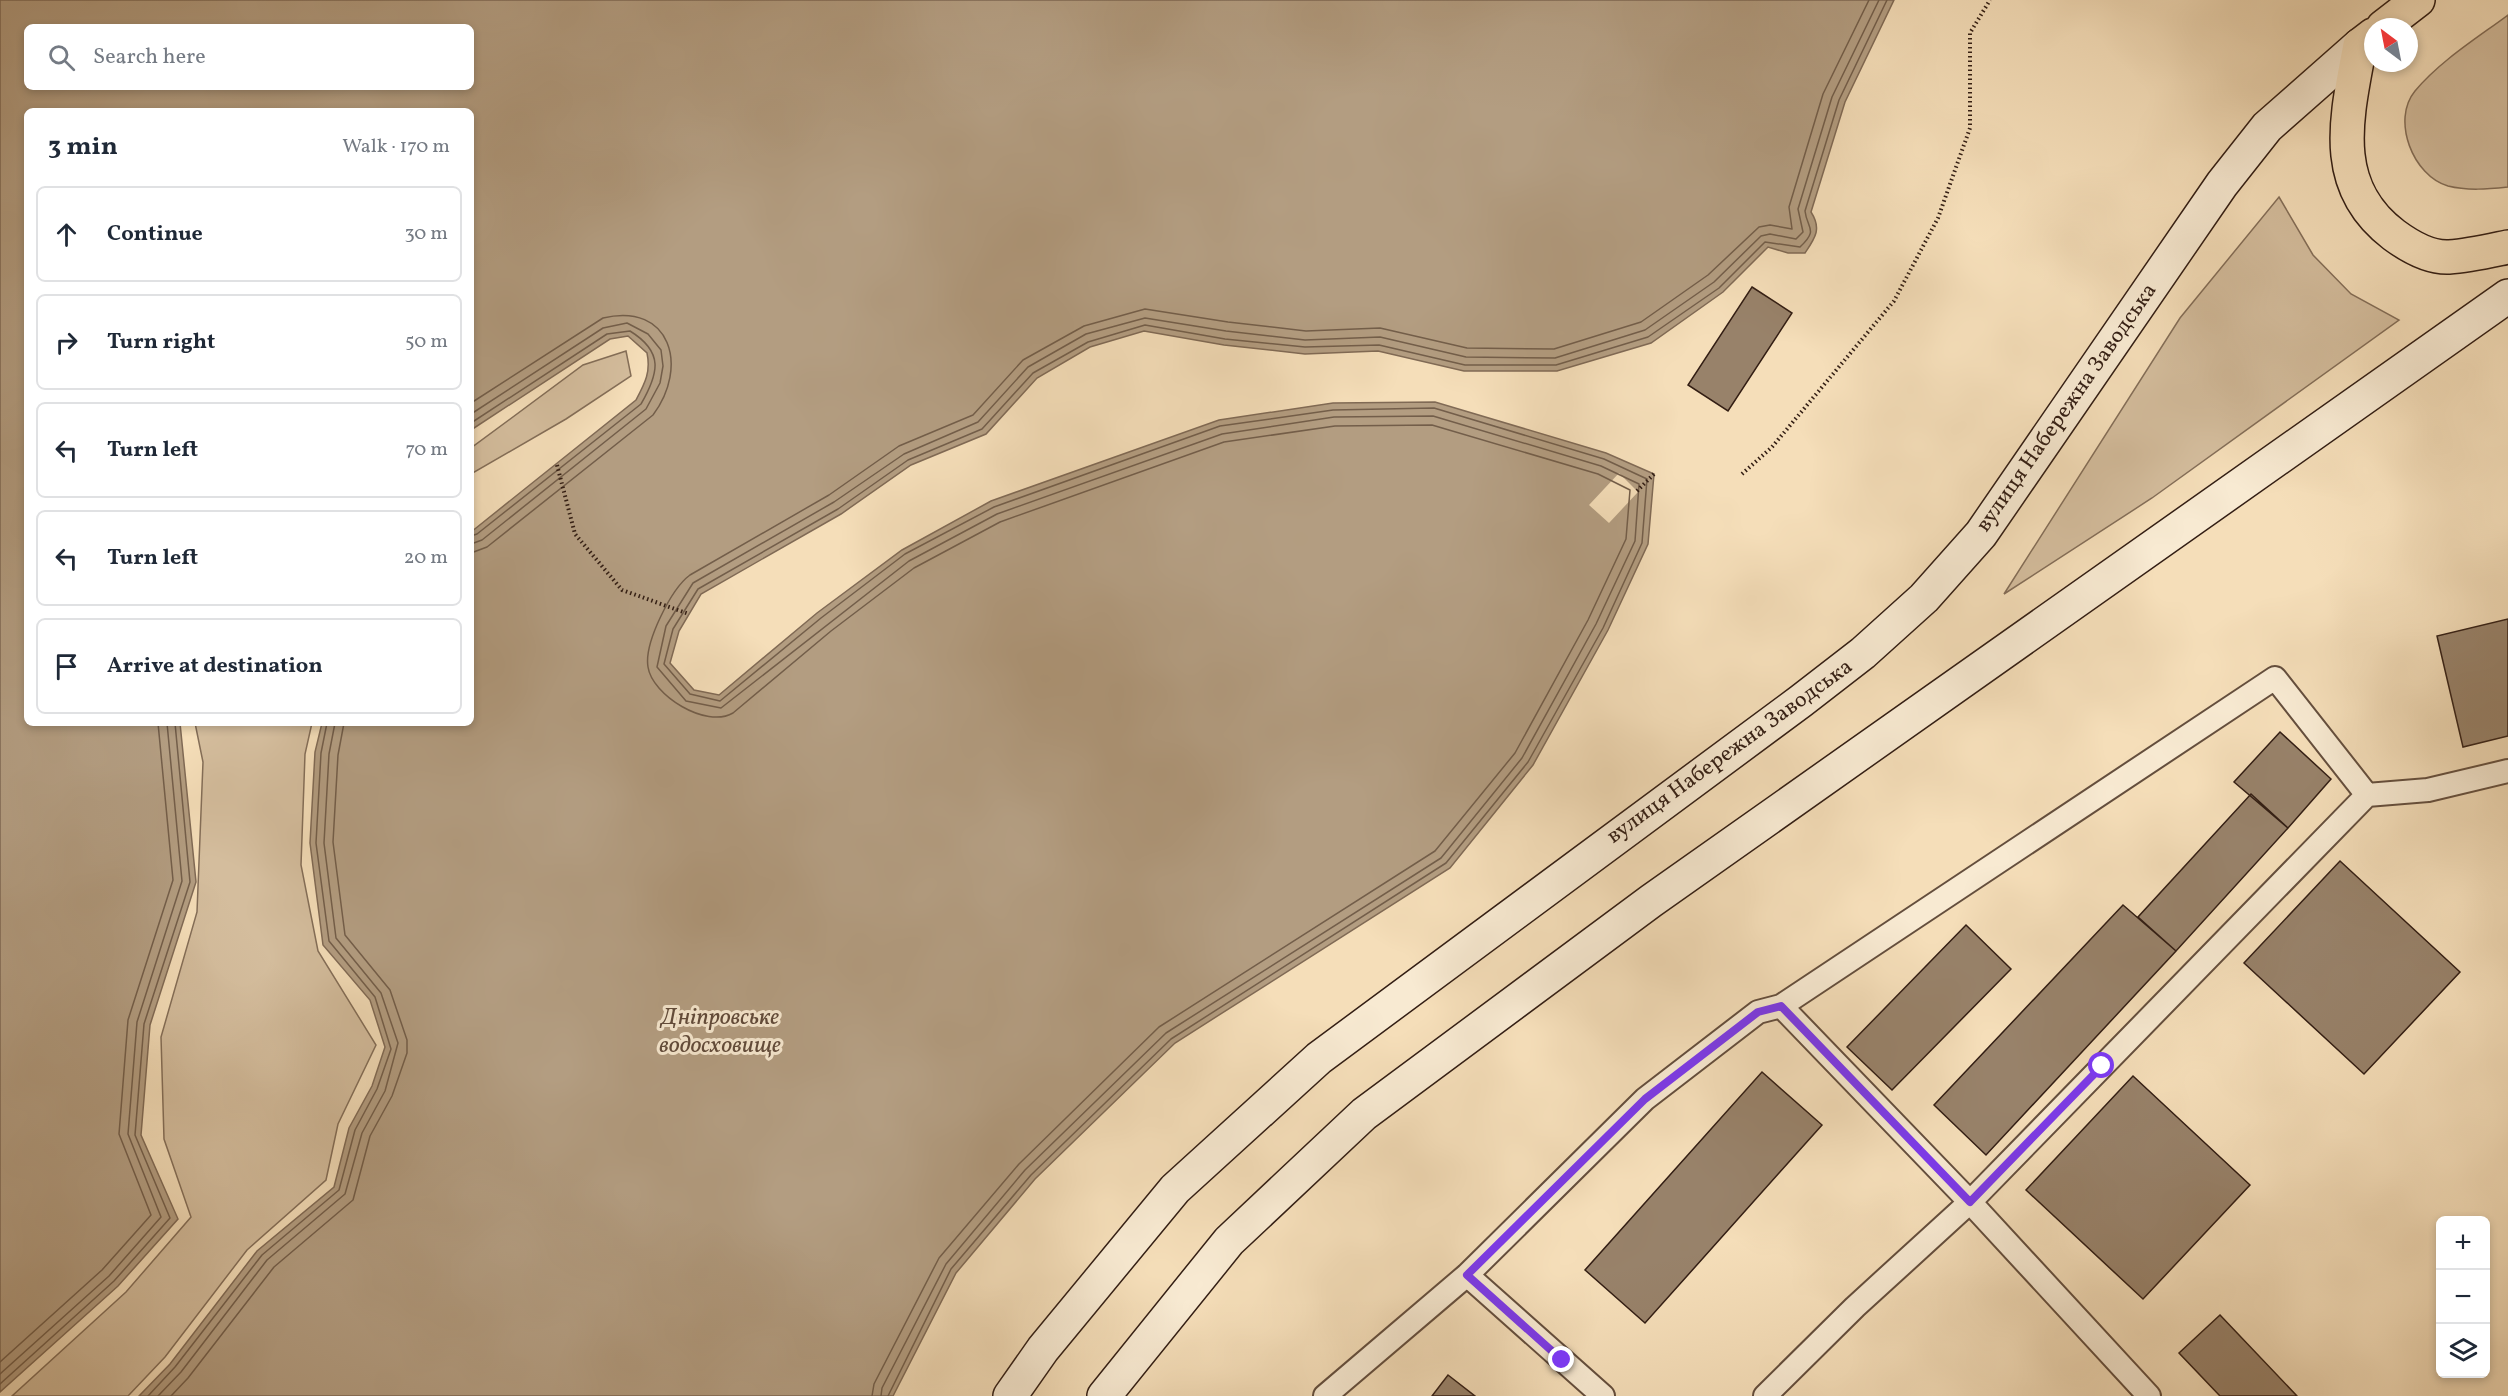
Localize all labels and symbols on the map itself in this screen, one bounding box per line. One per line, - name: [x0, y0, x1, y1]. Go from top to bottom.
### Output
- north arrow: [2364, 18, 2418, 72]
- street label: вулиця Набережна Заводська: [1969, 277, 2165, 539]
- street label: вулиця Набережна Заводська: [1601, 652, 1859, 852]
- water label: Дніпровське водосховище: [659, 1001, 781, 1063]
- route start: [2088, 1052, 2114, 1078]
- route end: [1548, 1346, 1574, 1372]

